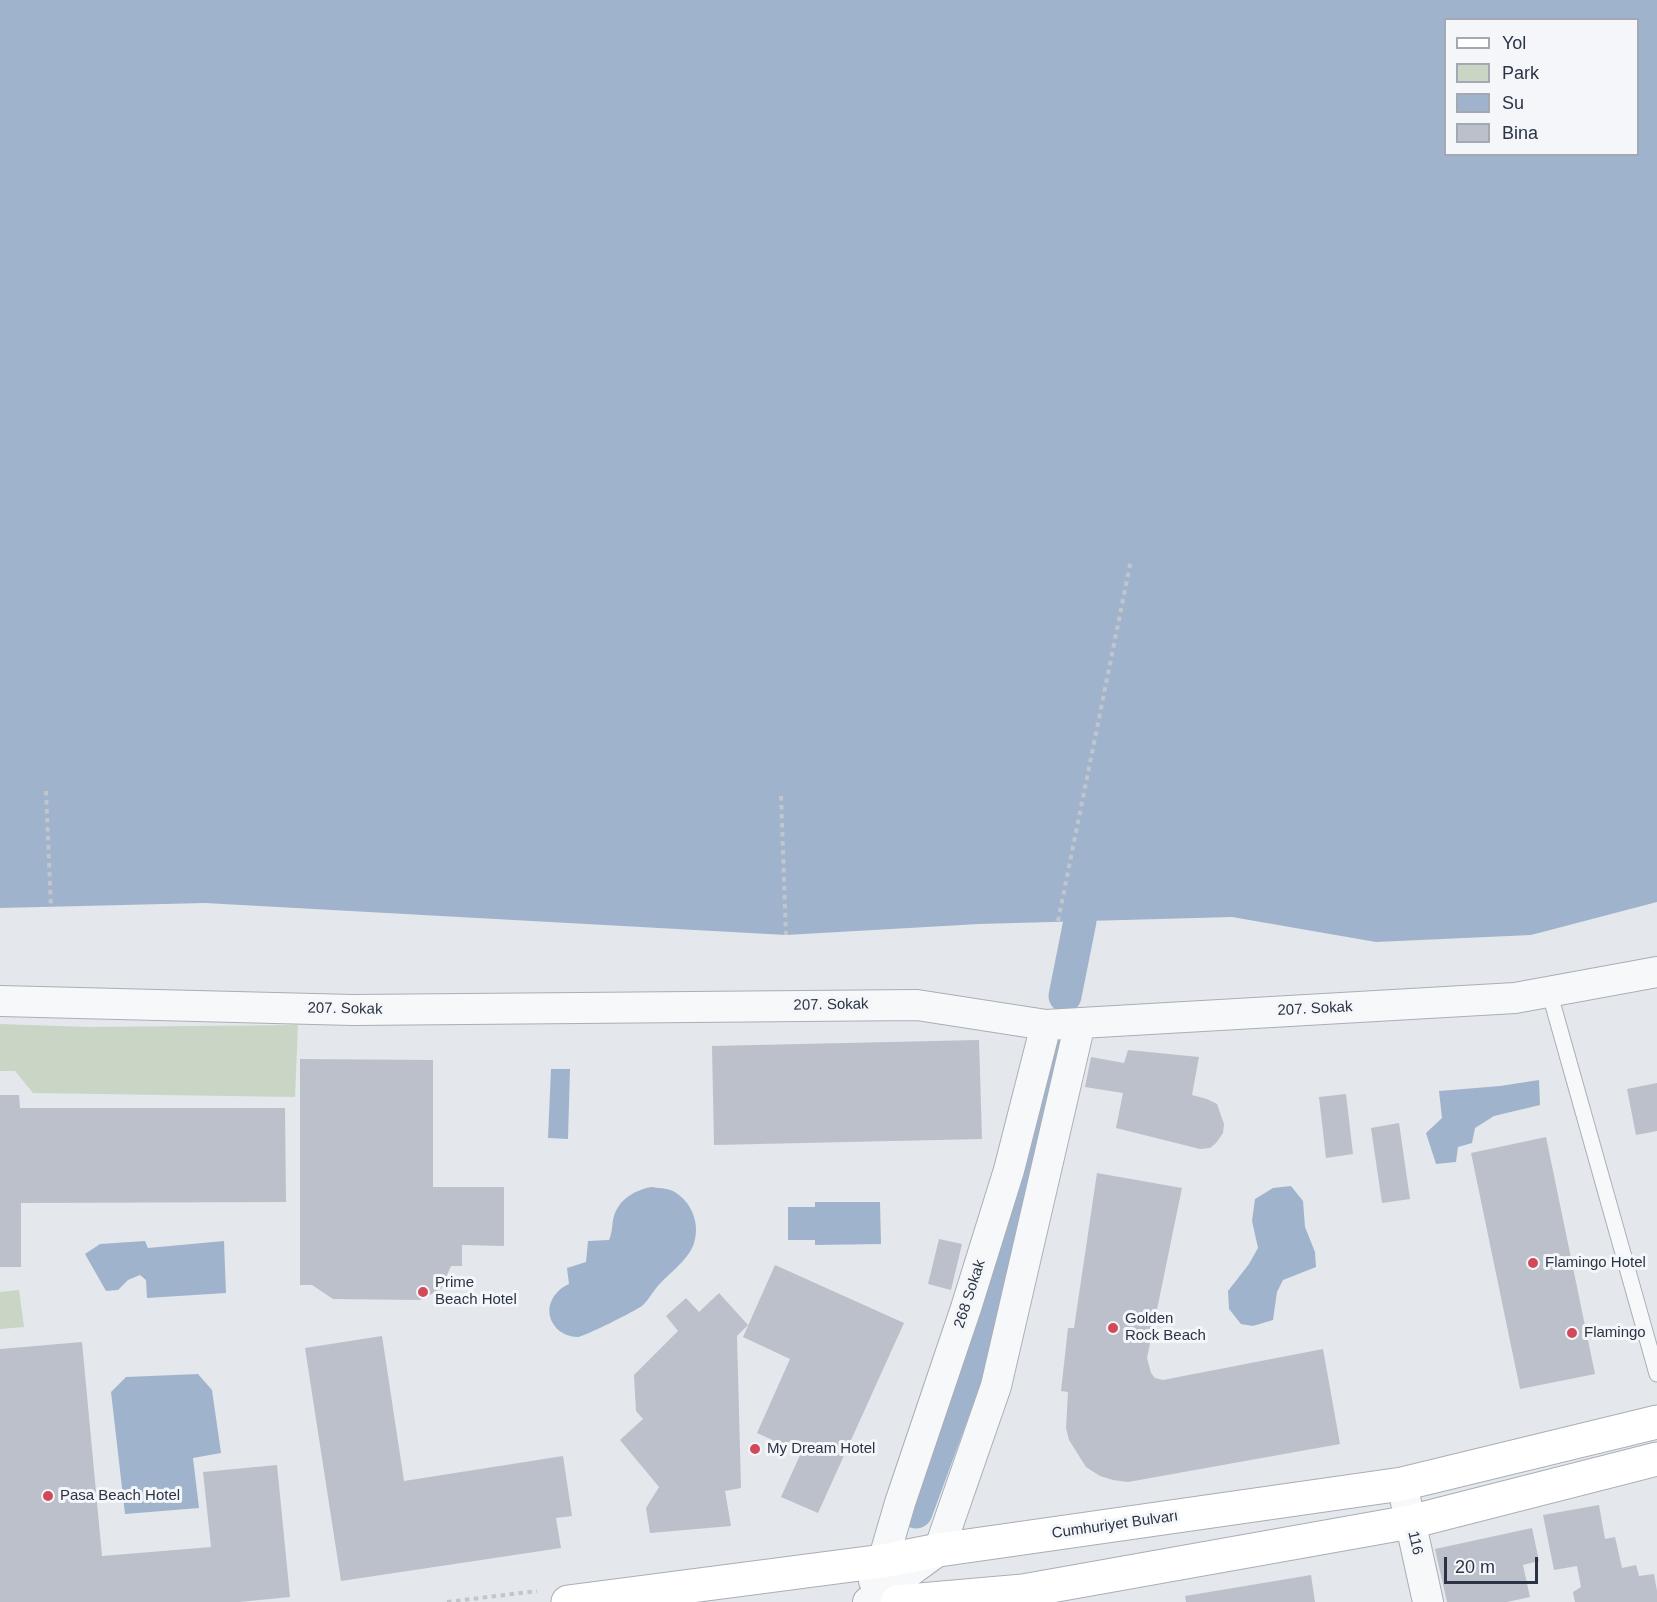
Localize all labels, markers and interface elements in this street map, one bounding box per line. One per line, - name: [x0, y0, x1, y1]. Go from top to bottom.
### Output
- legend: [1444, 18, 1639, 156]
- text: Yol: [1502, 33, 1526, 53]
- text: Park: [1502, 63, 1539, 83]
- text: Su: [1502, 93, 1524, 113]
- text: Bina: [1502, 123, 1538, 143]
- street label: 207. Sokak: [793, 995, 869, 1015]
- street label: 207. Sokak: [1277, 998, 1353, 1020]
- street label: 207. Sokak: [307, 999, 383, 1019]
- place label: Flamingo Hotel: [1545, 1254, 1646, 1272]
- marker: Flamingo Hotel: [1526, 1256, 1540, 1270]
- street label: 268 Sokak: [950, 1258, 990, 1330]
- place label: Prime Beach Hotel: [435, 1274, 517, 1309]
- marker: Prime Beach Hotel: [416, 1285, 430, 1299]
- place label: Golden Rock Beach: [1125, 1310, 1206, 1345]
- marker: Golden Rock Beach: [1106, 1321, 1120, 1335]
- place label: Flamingo: [1584, 1324, 1646, 1342]
- marker: Flamingo: [1565, 1326, 1579, 1340]
- place label: My Dream Hotel: [767, 1440, 875, 1458]
- marker: My Dream Hotel: [748, 1442, 762, 1456]
- place label: Pasa Beach Hotel: [60, 1487, 180, 1505]
- marker: Pasa Beach Hotel: [41, 1489, 55, 1503]
- street label: Cumhuriyet Bulvarı: [1051, 1507, 1179, 1543]
- street label: 116: [1404, 1529, 1426, 1557]
- scale bar: [1447, 1545, 1542, 1583]
- text: 20 m: [1455, 1557, 1495, 1577]

